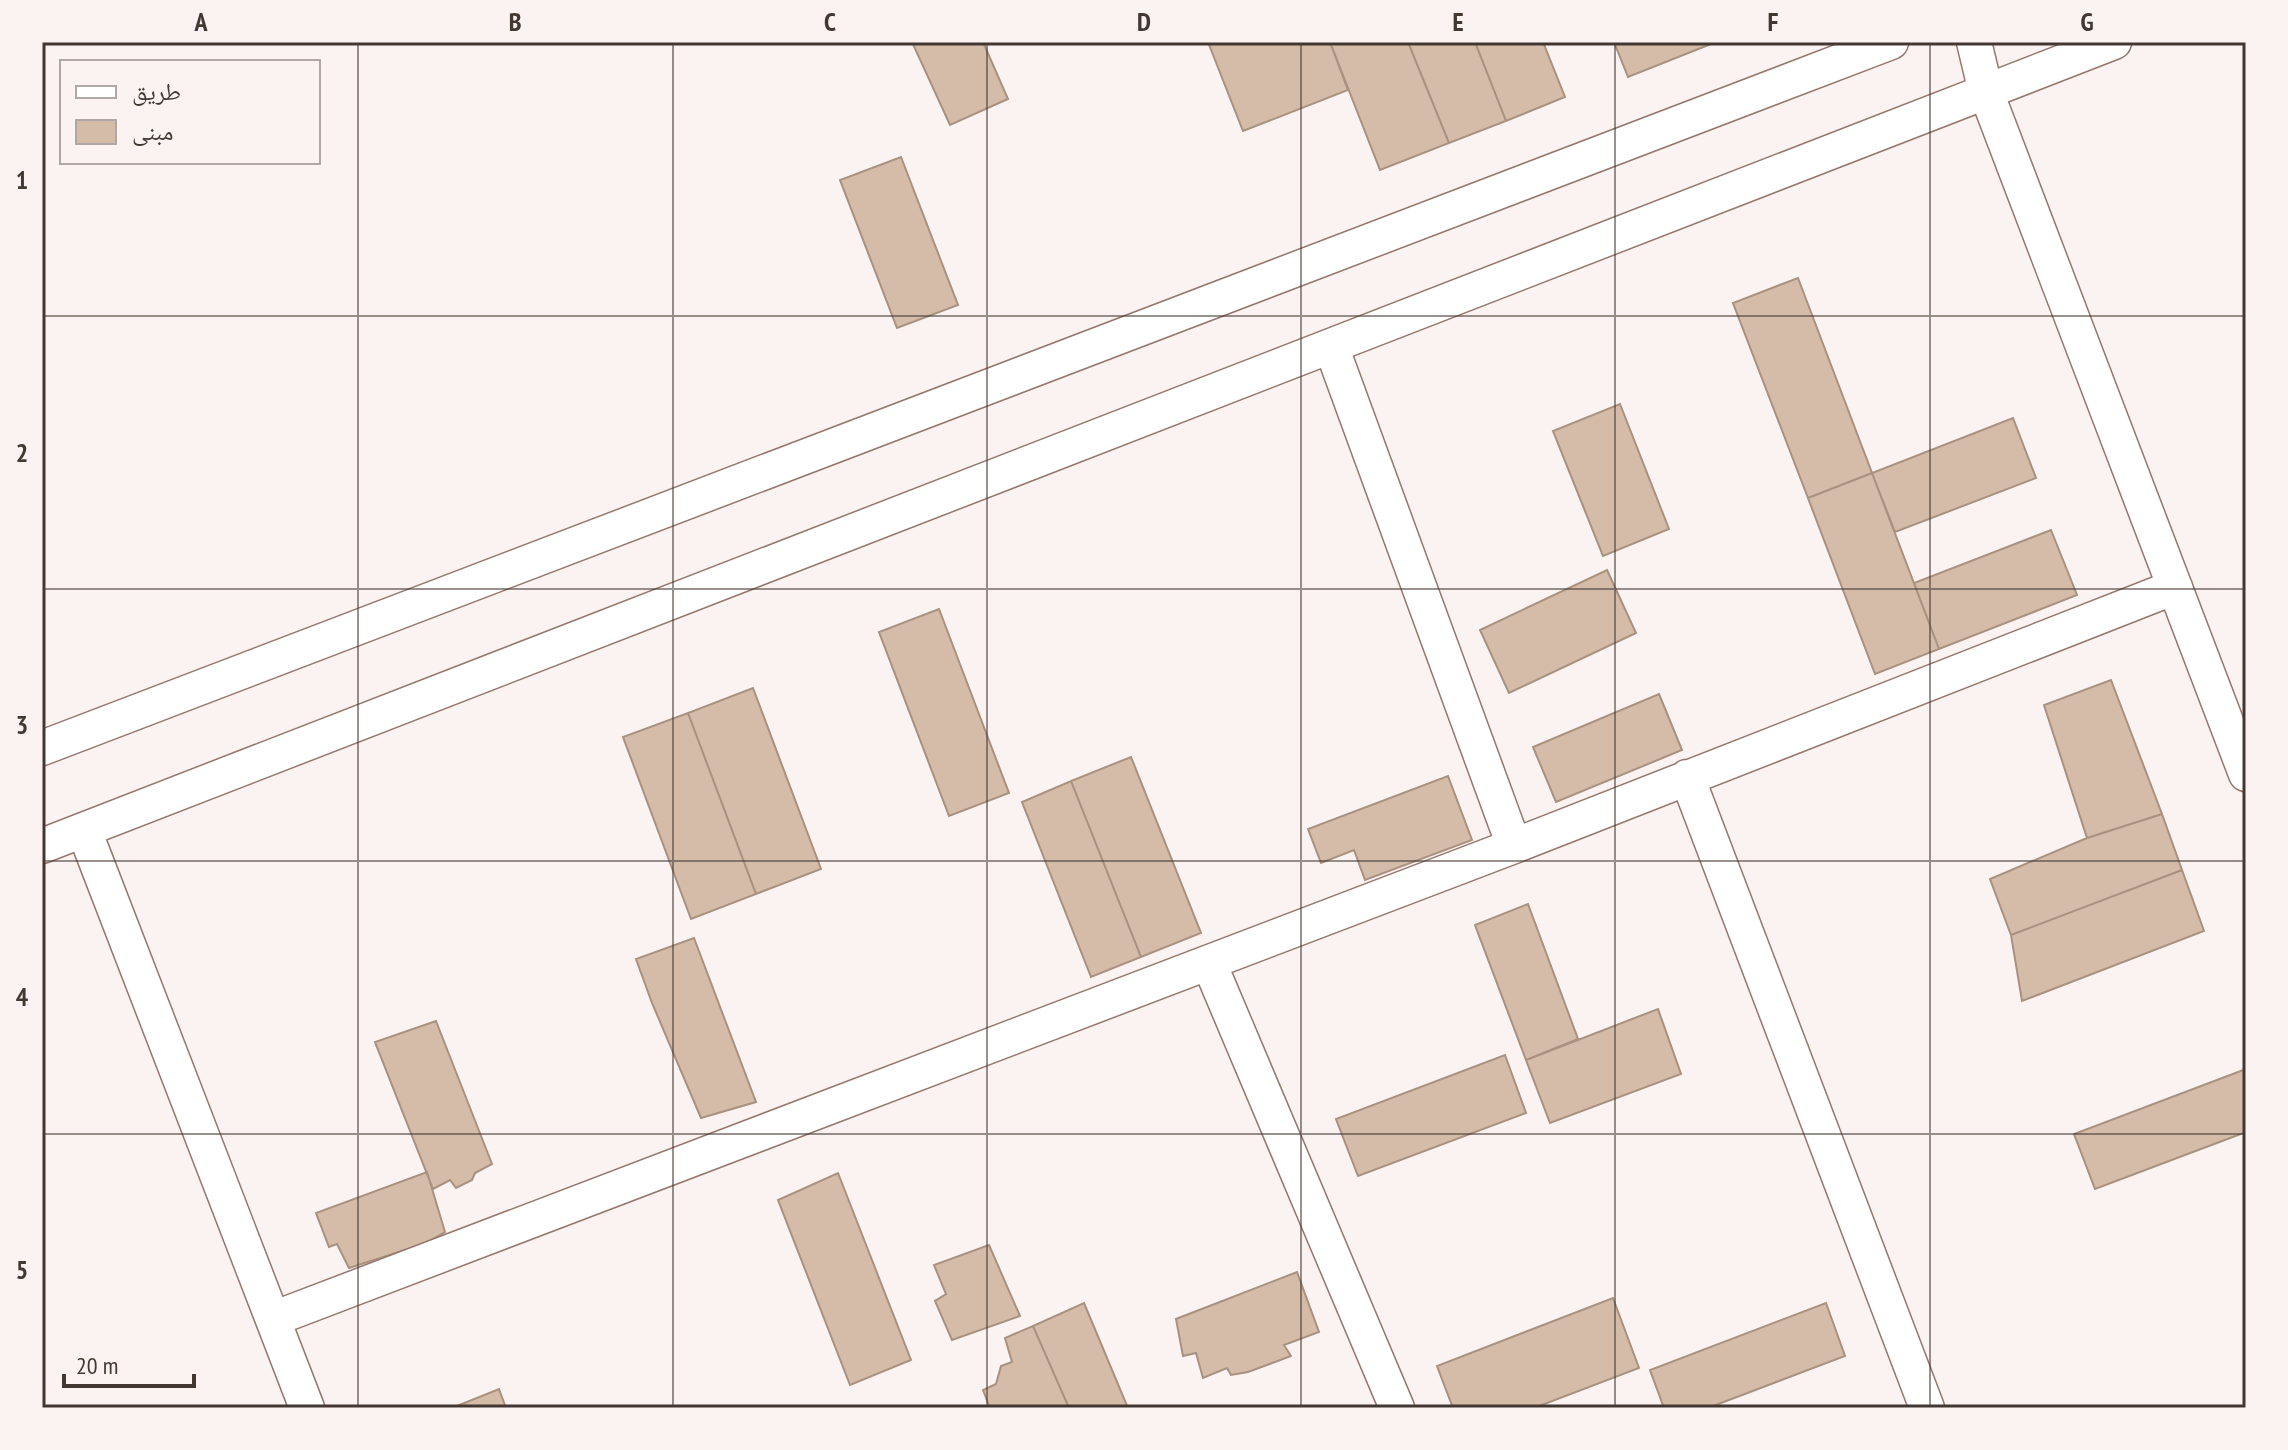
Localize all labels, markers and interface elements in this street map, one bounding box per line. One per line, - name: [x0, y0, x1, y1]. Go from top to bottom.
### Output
- text: A: [193, 5, 208, 38]
- text: B: [509, 5, 522, 38]
- text: C: [824, 5, 836, 38]
- text: D: [1137, 5, 1151, 38]
- text: E: [1452, 5, 1464, 38]
- text: F: [1768, 5, 1779, 38]
- text: G: [2080, 5, 2094, 38]
- legend: [60, 60, 320, 164]
- text: طريق: [132, 76, 181, 107]
- text: مبنى: [132, 116, 173, 147]
- text: 1: [16, 163, 28, 196]
- text: 2: [16, 436, 28, 469]
- text: 3: [16, 708, 28, 741]
- text: 4: [16, 980, 29, 1013]
- text: 5: [16, 1253, 28, 1286]
- scale bar: [64, 1338, 194, 1388]
- text: 20 m: [76, 1350, 118, 1381]

